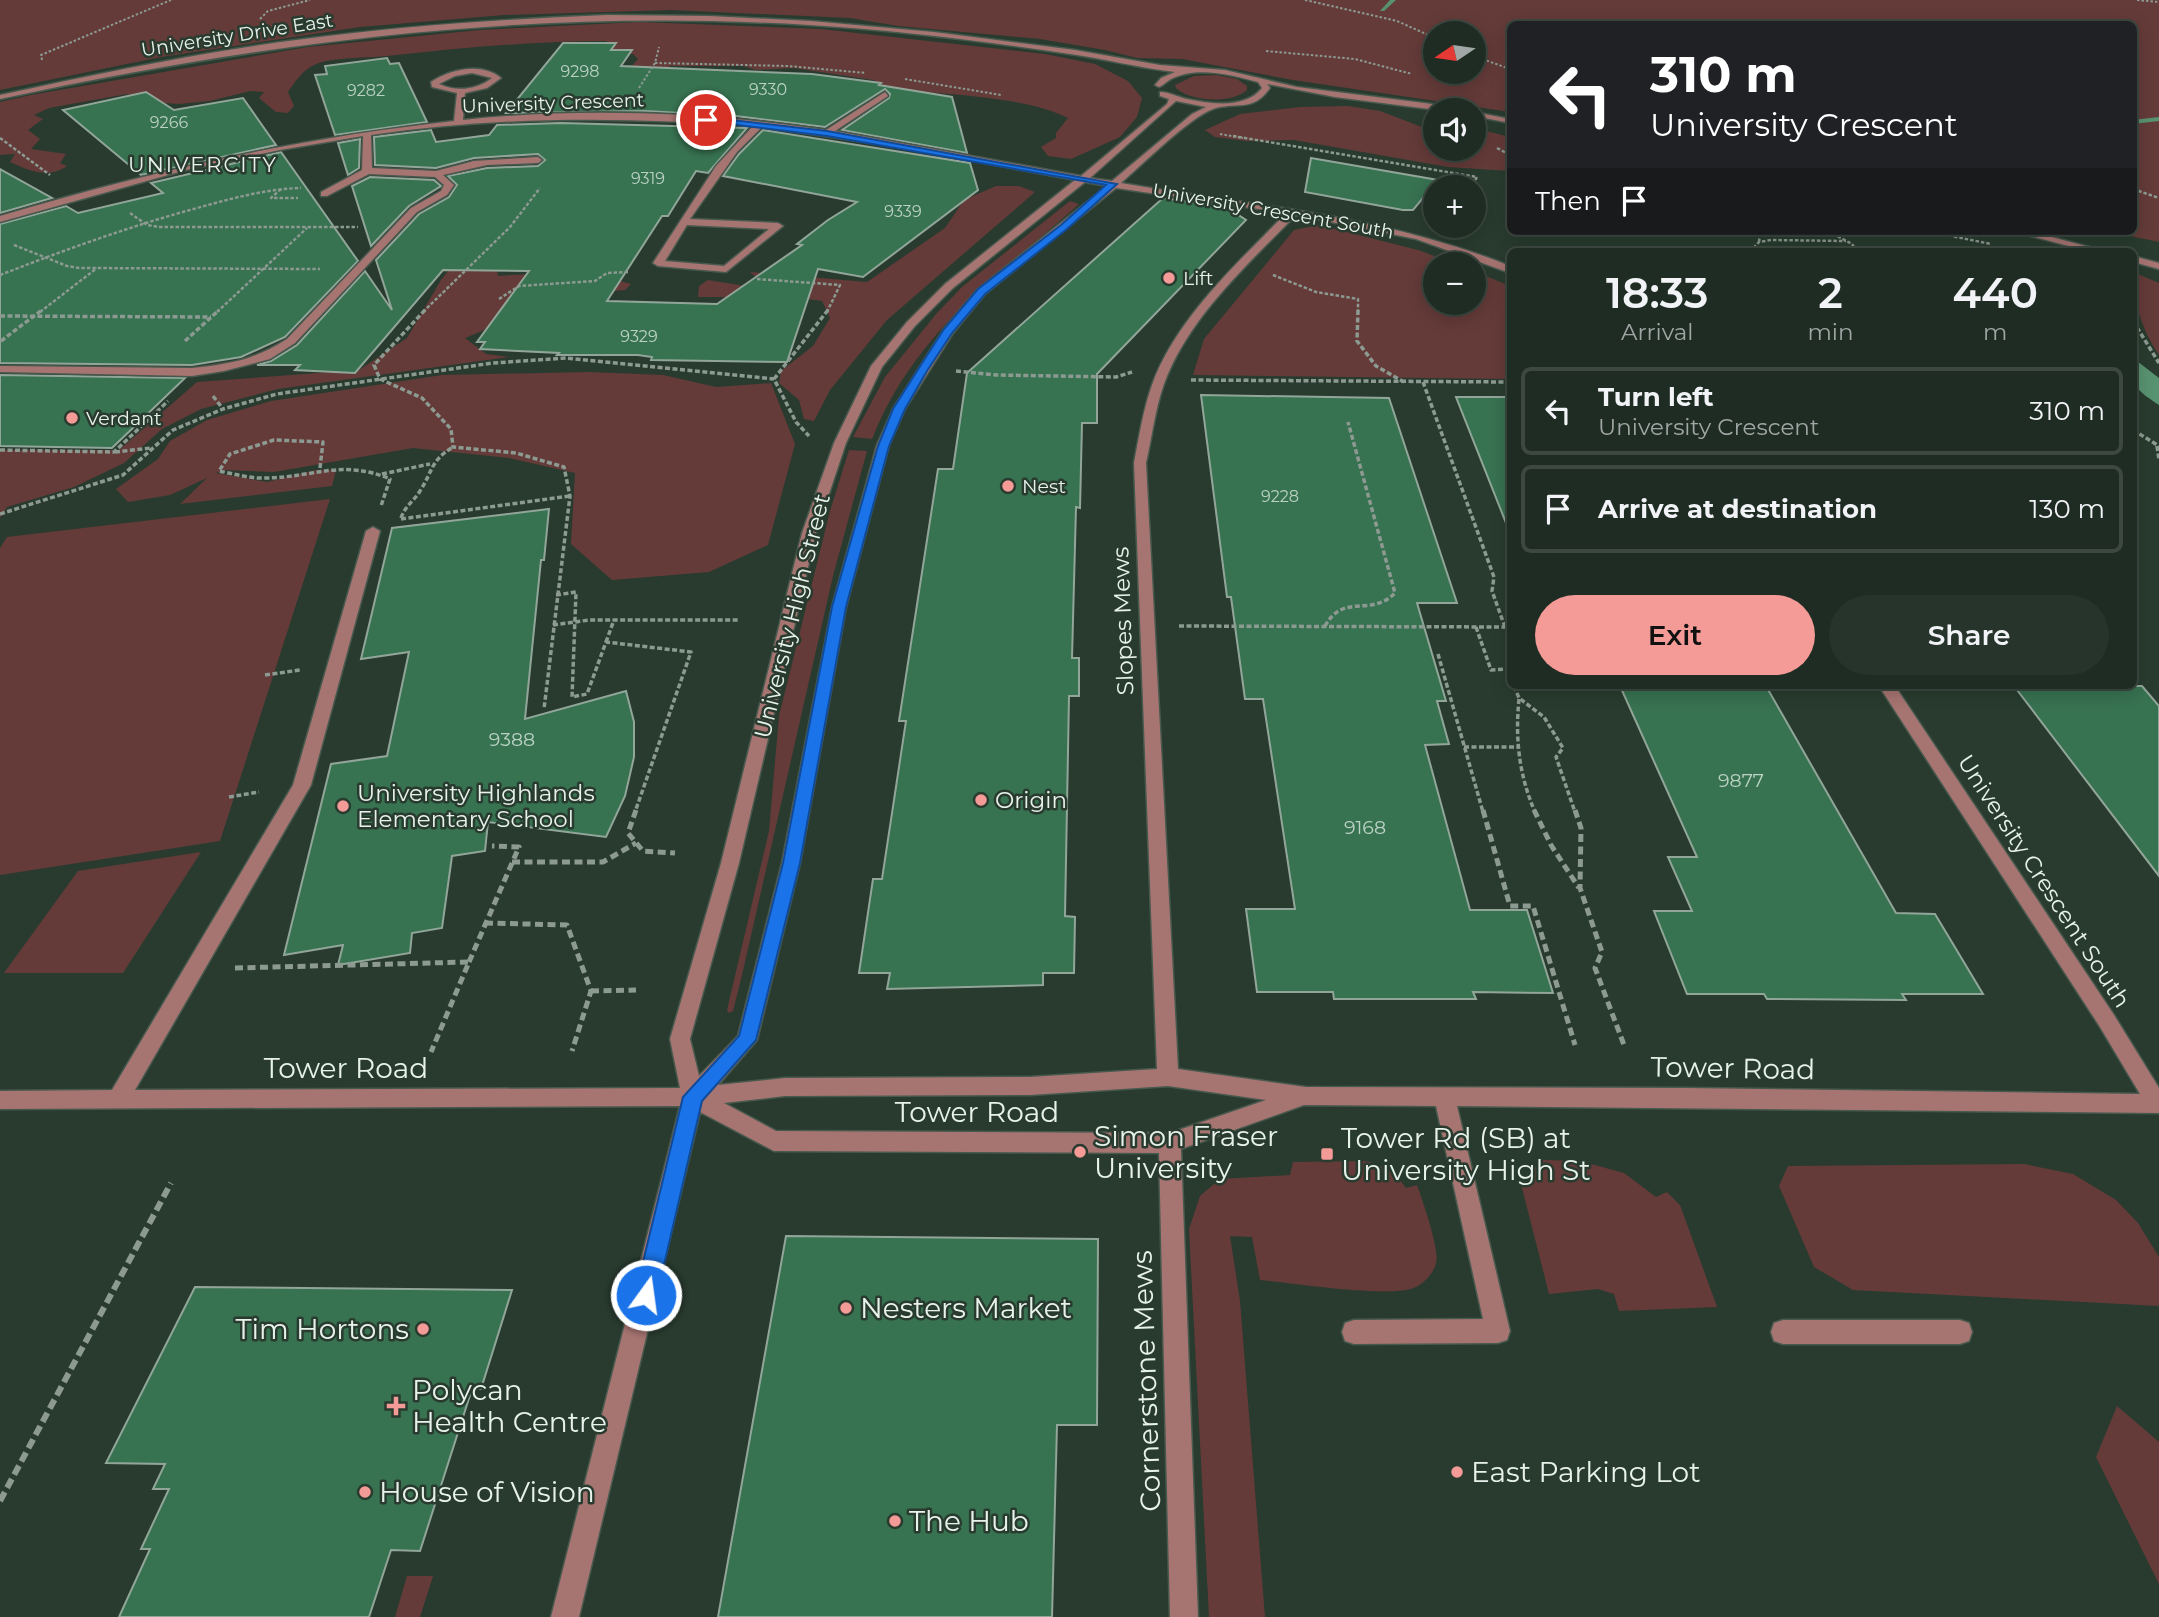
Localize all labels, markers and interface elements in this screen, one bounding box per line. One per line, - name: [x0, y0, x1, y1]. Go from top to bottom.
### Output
- street label: University Drive East: [139, 8, 335, 62]
- north arrow: [1423, 21, 1486, 84]
- map controls: [1423, 21, 1486, 315]
- text: 310 m: [1650, 45, 1797, 104]
- icon: left: [1535, 49, 1626, 140]
- house number: 9298: [561, 62, 599, 81]
- house number: 9330: [749, 80, 787, 99]
- house number: 9282: [347, 81, 385, 100]
- street label: University Crescent: [461, 88, 645, 118]
- pin: [676, 90, 736, 150]
- button: sound: [1423, 98, 1486, 161]
- icon: arrive: [687, 101, 725, 139]
- text: University Crescent: [1650, 105, 1958, 144]
- house number: 9266: [150, 113, 188, 132]
- district label: UNIVERCITY: [128, 152, 278, 177]
- house number: 9319: [631, 169, 665, 188]
- button: +: [1423, 175, 1486, 238]
- street label: University Crescent South: [1151, 178, 1395, 244]
- icon: arrive: [1615, 182, 1653, 220]
- text: Then: [1535, 185, 1601, 217]
- house number: 9339: [884, 202, 922, 221]
- button: −: [1423, 252, 1486, 315]
- place label: Lift: [1183, 267, 1214, 290]
- text: 18:33: [1606, 267, 1708, 319]
- text: 2: [1818, 267, 1843, 319]
- text: 440: [1953, 267, 2038, 319]
- marker: Lift: [1161, 270, 1177, 286]
- text: Arrival: [1621, 318, 1693, 346]
- text: min: [1807, 318, 1854, 346]
- text: m: [1983, 318, 2007, 346]
- house number: 9329: [620, 327, 658, 346]
- text: Turn left: [1598, 381, 1714, 413]
- icon: left: [1539, 392, 1577, 430]
- text: 310 m: [2029, 395, 2105, 427]
- place label: Verdant: [86, 407, 162, 430]
- marker: Verdant: [64, 410, 80, 426]
- text: University Crescent: [1598, 413, 1819, 441]
- place label: Nest: [1022, 475, 1066, 498]
- marker: Nest: [1000, 478, 1016, 494]
- house number: 9228: [1261, 487, 1299, 506]
- icon: arrive: [1539, 490, 1577, 528]
- street label: University High Street: [748, 491, 836, 741]
- text: Arrive at destination: [1598, 493, 1877, 525]
- text: 130 m: [2029, 493, 2105, 525]
- street label: Slopes Mews: [1106, 546, 1140, 696]
- button: Exit: [1535, 595, 1815, 675]
- button: Share: [1829, 595, 2109, 675]
- house number: 9388: [489, 728, 535, 751]
- street label: University Crescent South: [1952, 749, 2136, 1013]
- house number: 9877: [1718, 769, 1764, 792]
- place label: University Highlands Elementary School: [357, 779, 595, 833]
- place label: Origin: [995, 786, 1067, 814]
- marker: Origin: [973, 792, 989, 808]
- marker: University Highlands Elementary School: [335, 798, 351, 814]
- house number: 9168: [1344, 816, 1386, 839]
- street label: Tower Road: [1650, 1050, 1816, 1086]
- street label: Tower Road: [264, 1051, 428, 1085]
- street label: Tower Road: [895, 1095, 1059, 1129]
- place label: Simon Fraser University: [1094, 1119, 1278, 1185]
- place label: Tower Rd (SB) at University High St: [1341, 1121, 1591, 1187]
- marker: Simon Fraser University: [1072, 1144, 1088, 1160]
- marker: Tower Rd (SB) at University High St: [1319, 1146, 1335, 1162]
- street label: Cornerstone Mews: [1124, 1250, 1168, 1512]
- position arrow: [609, 1258, 683, 1332]
- place label: Nesters Market: [860, 1291, 1072, 1325]
- marker: Nesters Market: [838, 1300, 854, 1316]
- place label: Tim Hortons: [235, 1312, 409, 1346]
- marker: Tim Hortons: [415, 1321, 431, 1337]
- place label: Polycan Health Centre: [412, 1373, 607, 1439]
- marker: Polycan Health Centre: [386, 1396, 406, 1416]
- place label: East Parking Lot: [1471, 1455, 1701, 1489]
- marker: East Parking Lot: [1449, 1464, 1465, 1480]
- place label: House of Vision: [379, 1475, 595, 1509]
- marker: House of Vision: [357, 1484, 373, 1500]
- place label: The Hub: [909, 1504, 1029, 1538]
- marker: The Hub: [887, 1513, 903, 1529]

